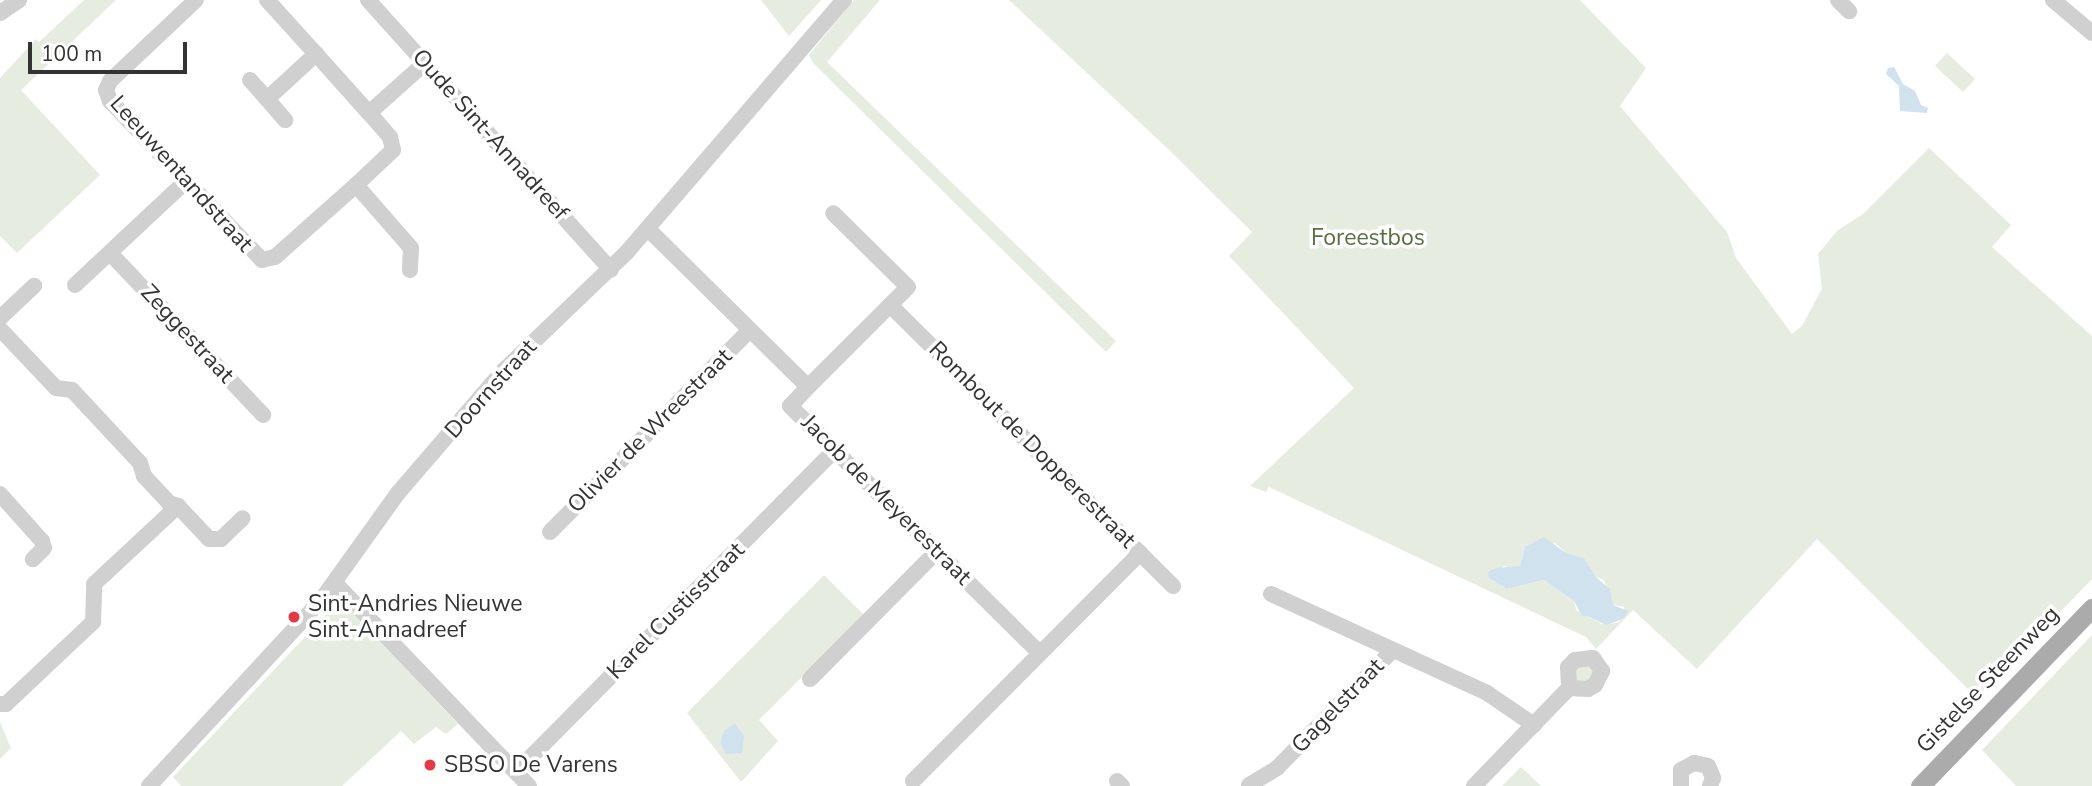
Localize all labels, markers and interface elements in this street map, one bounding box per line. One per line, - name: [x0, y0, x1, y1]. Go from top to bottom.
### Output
- scale bar: [32, 28, 191, 72]
- text: 100 m: [41, 40, 102, 68]
- street label: Oude Sint-Annadreef: [406, 44, 574, 226]
- street label: Leeuwentandstraat: [104, 90, 258, 258]
- park label: Foreestbos: [1311, 224, 1425, 252]
- street label: Zeggestraat: [135, 279, 239, 389]
- street label: Doornstraat: [439, 334, 543, 444]
- street label: Rombout de Dopperestraat: [923, 336, 1141, 554]
- street label: Olivier de Wreestraat: [562, 343, 738, 519]
- street label: Jacob de Meyerestraat: [795, 409, 977, 591]
- street label: Karel Custisstraat: [602, 537, 750, 685]
- place label: Sint-Andries Nieuwe Sint-Annadreef: [308, 590, 523, 644]
- street label: Gistelse Steenweg: [1911, 601, 2065, 759]
- marker: Sint-Andries Nieuwe Sint-Annadreef: [286, 609, 302, 625]
- street label: Gagelstraat: [1286, 653, 1390, 759]
- place label: SBSO De Varens: [444, 751, 618, 779]
- marker: SBSO De Varens: [422, 757, 438, 773]

